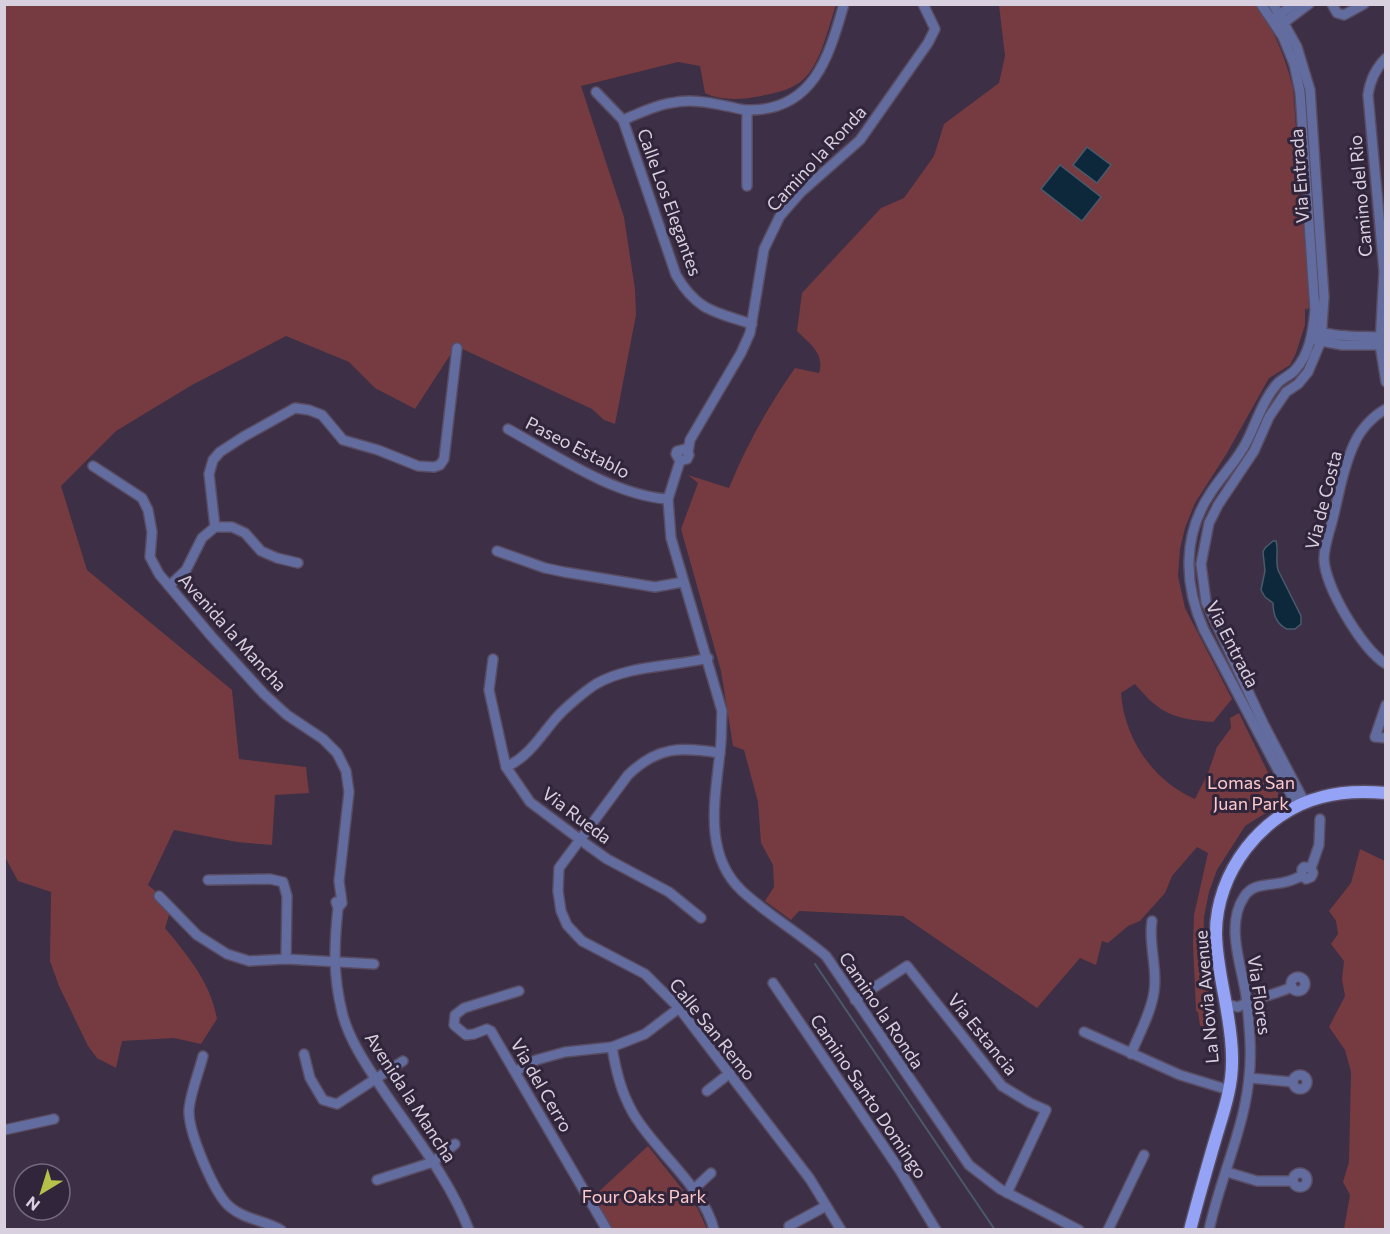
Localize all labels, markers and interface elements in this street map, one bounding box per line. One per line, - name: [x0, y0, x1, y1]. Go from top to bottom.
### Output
- street label: Camino la Ronda: [761, 101, 871, 215]
- street label: Calle Los Elegantes: [633, 125, 707, 279]
- street label: Via Entrada: [1285, 128, 1313, 224]
- street label: Camino del Rio: [1344, 134, 1376, 258]
- street label: Paseo Establo: [522, 411, 634, 483]
- street label: Via de Costa: [1300, 448, 1346, 552]
- street label: Avenida la Mancha: [174, 568, 292, 696]
- street label: Via Entrada: [1202, 597, 1264, 691]
- park label: Lomas San Juan Park: [1207, 771, 1295, 814]
- street label: Via Rueda: [538, 782, 616, 848]
- street label: La Novia Avenue: [1189, 929, 1223, 1065]
- street label: Camino la Ronda: [835, 947, 929, 1073]
- street label: Via Flores: [1244, 954, 1276, 1036]
- street label: Calle San Remo: [665, 974, 761, 1084]
- street label: Via Estancia: [943, 989, 1023, 1079]
- street label: Camino Santo Domingo: [806, 1010, 932, 1182]
- street label: Avenida la Mancha: [361, 1028, 461, 1166]
- street label: Via del Cerro: [506, 1034, 578, 1136]
- north arrow: [12, 1162, 72, 1222]
- park label: Four Oaks Park: [582, 1185, 707, 1207]
- text: N: [22, 1193, 43, 1215]

